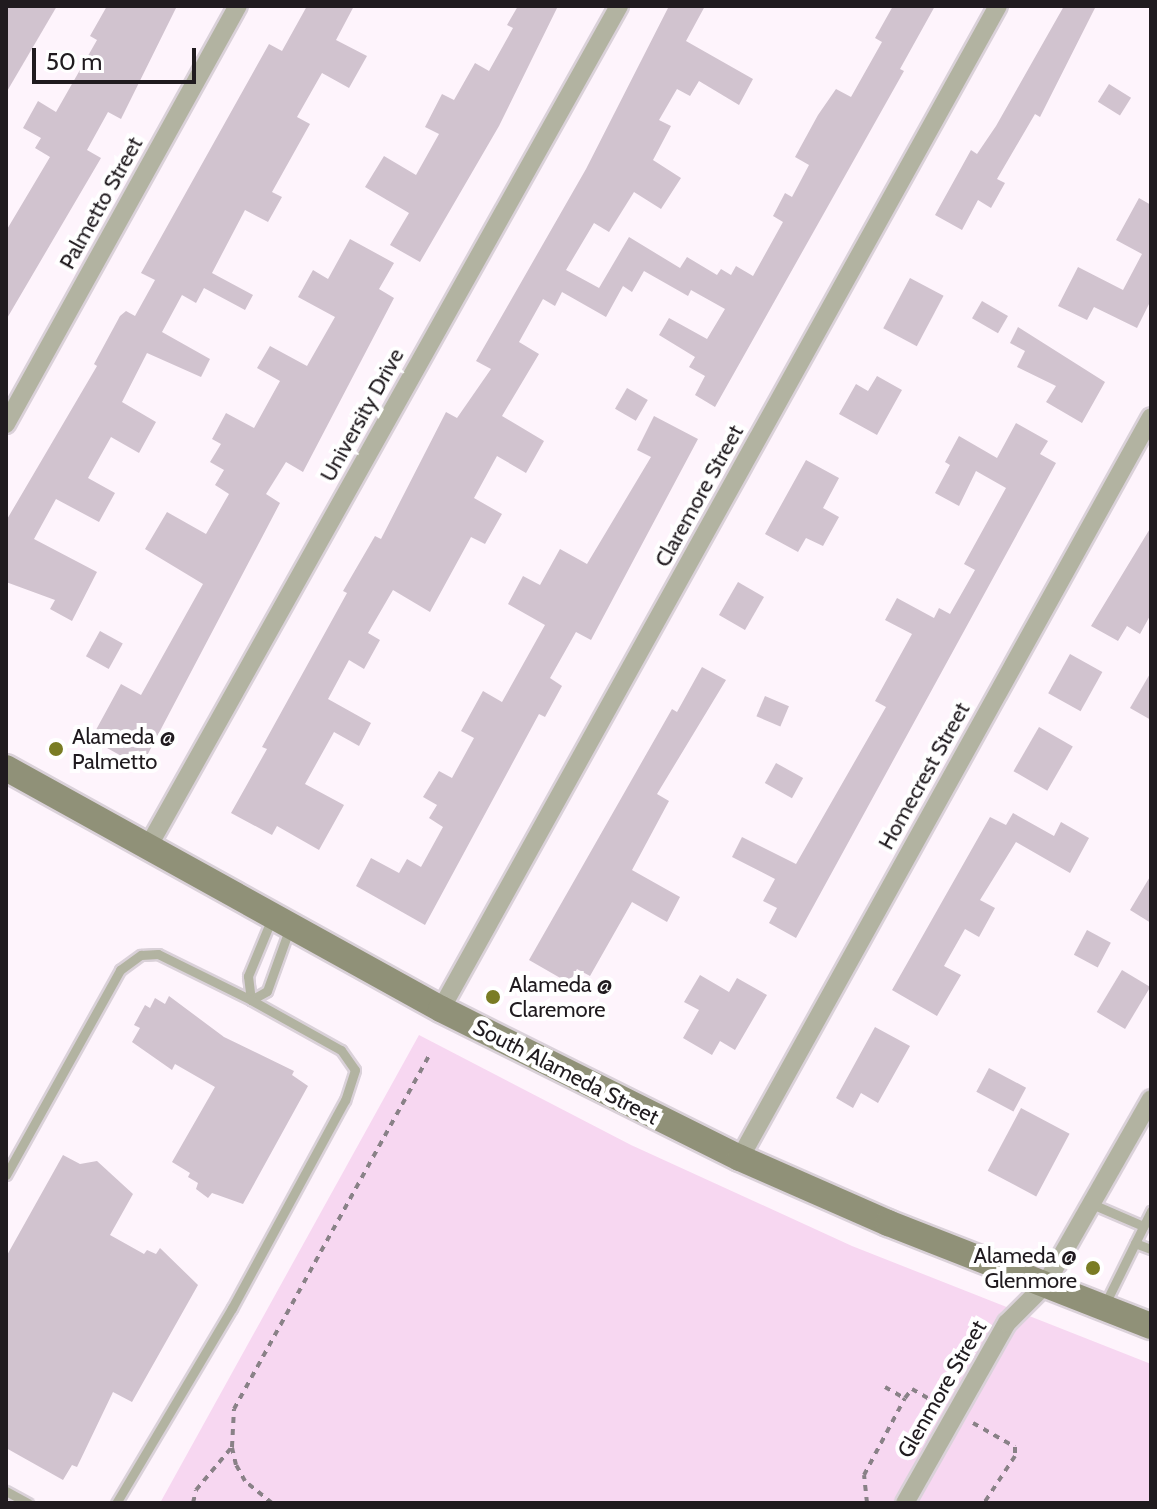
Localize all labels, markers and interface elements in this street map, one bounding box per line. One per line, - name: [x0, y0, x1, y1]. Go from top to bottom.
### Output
- scale bar: [36, 32, 200, 82]
- text: 50 m: [46, 47, 102, 76]
- street label: Palmetto Street: [54, 132, 148, 274]
- street label: University Drive: [315, 344, 409, 486]
- street label: Claremore Street: [649, 420, 749, 572]
- street label: Homecrest Street: [873, 698, 975, 854]
- place label: Alameda @ Palmetto: [72, 723, 175, 774]
- marker: Alameda @ Palmetto: [47, 740, 65, 758]
- place label: Alameda @ Claremore: [509, 971, 612, 1022]
- marker: Alameda @ Claremore: [484, 988, 502, 1006]
- street label: South Alameda Street: [469, 1014, 663, 1130]
- place label: Alameda @ Glenmore: [974, 1242, 1077, 1294]
- marker: Alameda @ Glenmore: [1084, 1259, 1102, 1277]
- street label: Glenmore Street: [892, 1316, 992, 1462]

